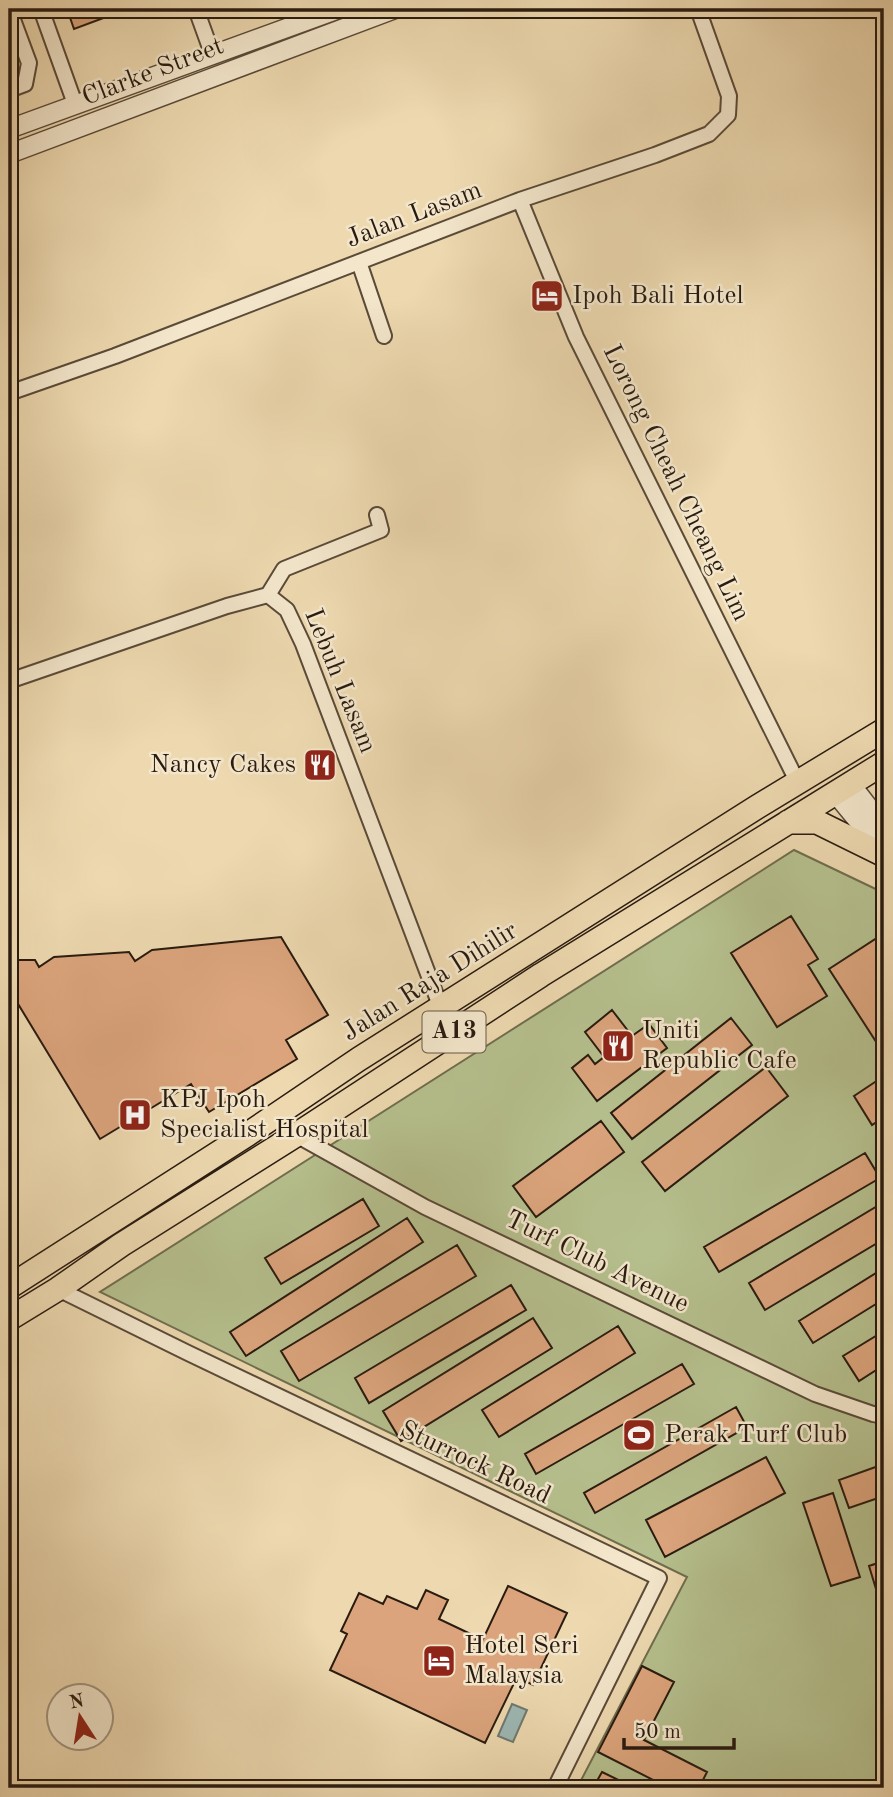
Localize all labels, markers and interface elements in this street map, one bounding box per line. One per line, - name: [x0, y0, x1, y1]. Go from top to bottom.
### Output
- street label: Clarke Street: [79, 33, 227, 111]
- street label: Jalan Lasam: [343, 177, 485, 253]
- hotel icon: Ipoh Bali Hotel: [528, 277, 566, 315]
- place label: Ipoh Bali Hotel: [572, 283, 744, 309]
- street label: Lorong Cheah Cheang Lim: [598, 341, 754, 625]
- street label: Lebuh Lasam: [299, 605, 381, 757]
- restaurant icon: Nancy Cakes: [301, 746, 339, 784]
- place label: Nancy Cakes: [150, 752, 296, 778]
- street label: Jalan Raja Dihilir: [338, 918, 522, 1046]
- road number: A13: [422, 1012, 486, 1052]
- place label: Uniti Republic Cafe: [642, 1018, 797, 1074]
- restaurant icon: Uniti Republic Cafe: [599, 1027, 637, 1065]
- place label: KPJ Ipoh Specialist Hospital: [160, 1087, 369, 1143]
- hospital icon: KPJ Ipoh Specialist Hospital: [116, 1096, 154, 1134]
- street label: Turf Club Avenue: [501, 1206, 693, 1318]
- sports icon: Perak Turf Club: [620, 1416, 658, 1454]
- street label: Sturrock Road: [395, 1417, 555, 1509]
- place label: Perak Turf Club: [664, 1422, 847, 1448]
- place label: Hotel Seri Malaysia: [464, 1633, 579, 1689]
- hotel icon: Hotel Seri Malaysia: [420, 1642, 458, 1680]
- north arrow: [46, 1682, 116, 1752]
- text: N: [68, 1692, 87, 1714]
- scale bar: [624, 1706, 734, 1750]
- text: 50 m: [634, 1722, 681, 1743]

